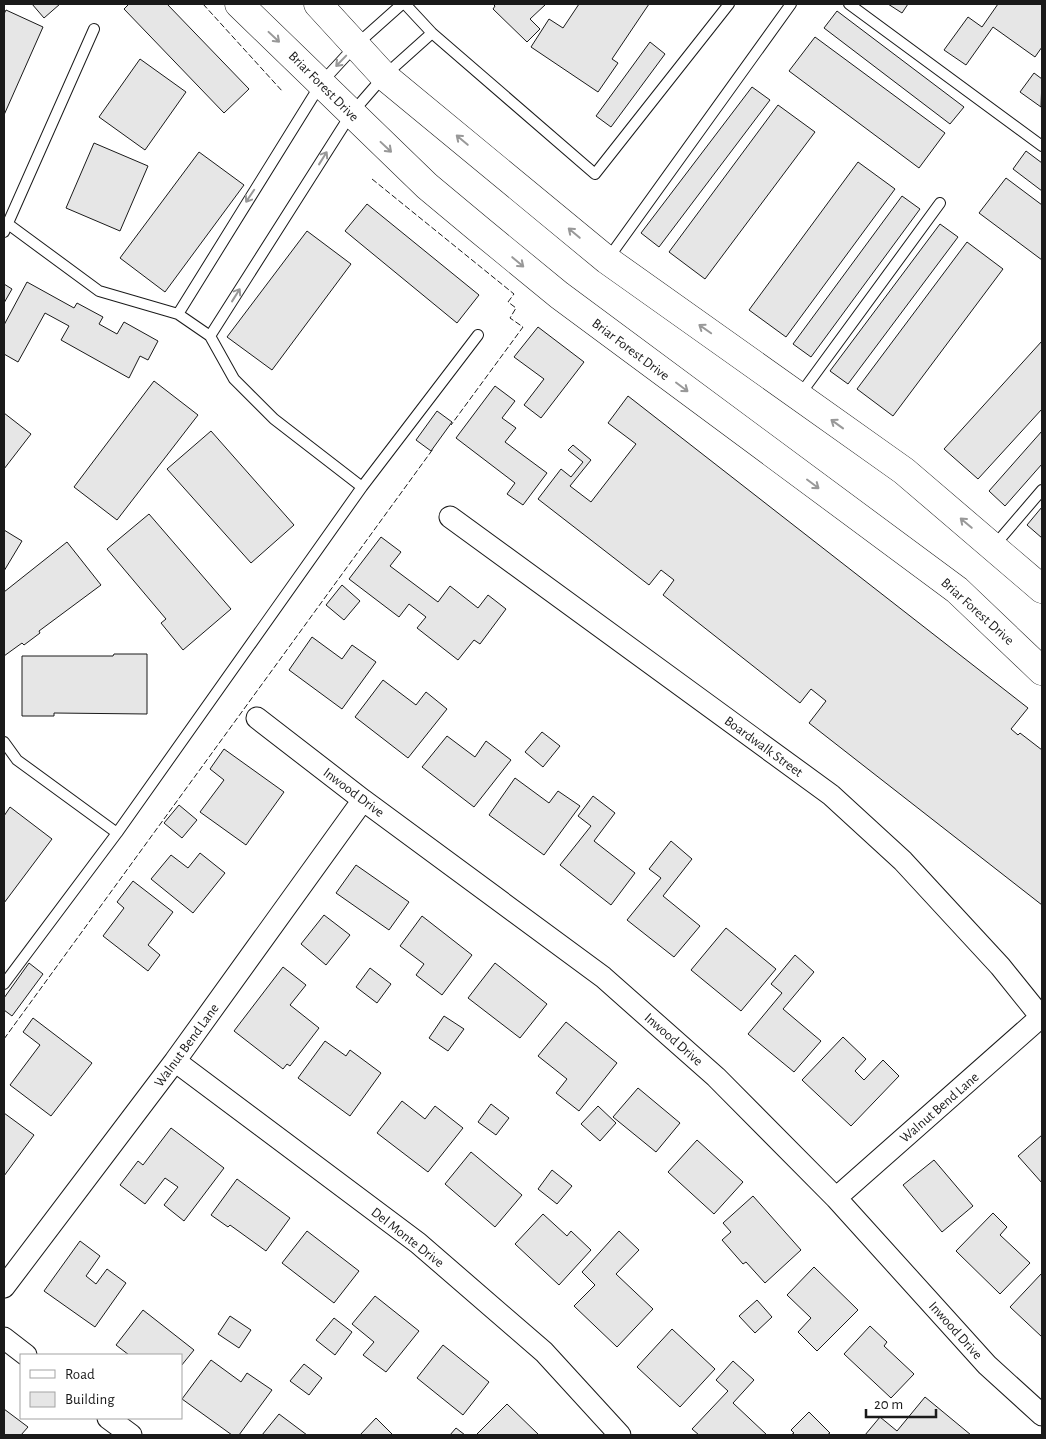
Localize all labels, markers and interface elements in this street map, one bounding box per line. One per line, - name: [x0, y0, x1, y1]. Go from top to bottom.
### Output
- one-way arrow: [268, 31, 281, 43]
- street label: Briar Forest Drive: [286, 49, 361, 124]
- one-way arrow: [335, 55, 347, 68]
- one-way arrow: [455, 135, 468, 146]
- one-way arrow: [380, 141, 392, 153]
- one-way arrow: [318, 152, 328, 166]
- one-way arrow: [245, 188, 255, 202]
- one-way arrow: [568, 228, 581, 239]
- one-way arrow: [512, 256, 525, 267]
- one-way arrow: [231, 289, 241, 303]
- street label: Briar Forest Drive: [589, 316, 672, 383]
- one-way arrow: [698, 324, 712, 334]
- one-way arrow: [675, 382, 689, 392]
- one-way arrow: [831, 418, 844, 429]
- one-way arrow: [806, 479, 820, 489]
- one-way arrow: [960, 517, 973, 528]
- street label: Briar Forest Drive: [938, 575, 1016, 648]
- street label: Boardwalk Street: [722, 714, 806, 780]
- street label: Inwood Drive: [320, 765, 386, 820]
- street label: Walnut Bend Lane: [152, 1001, 222, 1090]
- street label: Inwood Drive: [641, 1011, 705, 1069]
- street label: Walnut Bend Lane: [898, 1070, 982, 1146]
- street label: Del Monte Drive: [368, 1205, 446, 1270]
- street label: Inwood Drive: [926, 1299, 985, 1362]
- legend: [20, 1354, 182, 1419]
- text: Road: [65, 1367, 95, 1382]
- scale bar: [866, 1386, 936, 1418]
- text: Building: [65, 1392, 115, 1407]
- text: 20 m: [874, 1397, 903, 1412]

